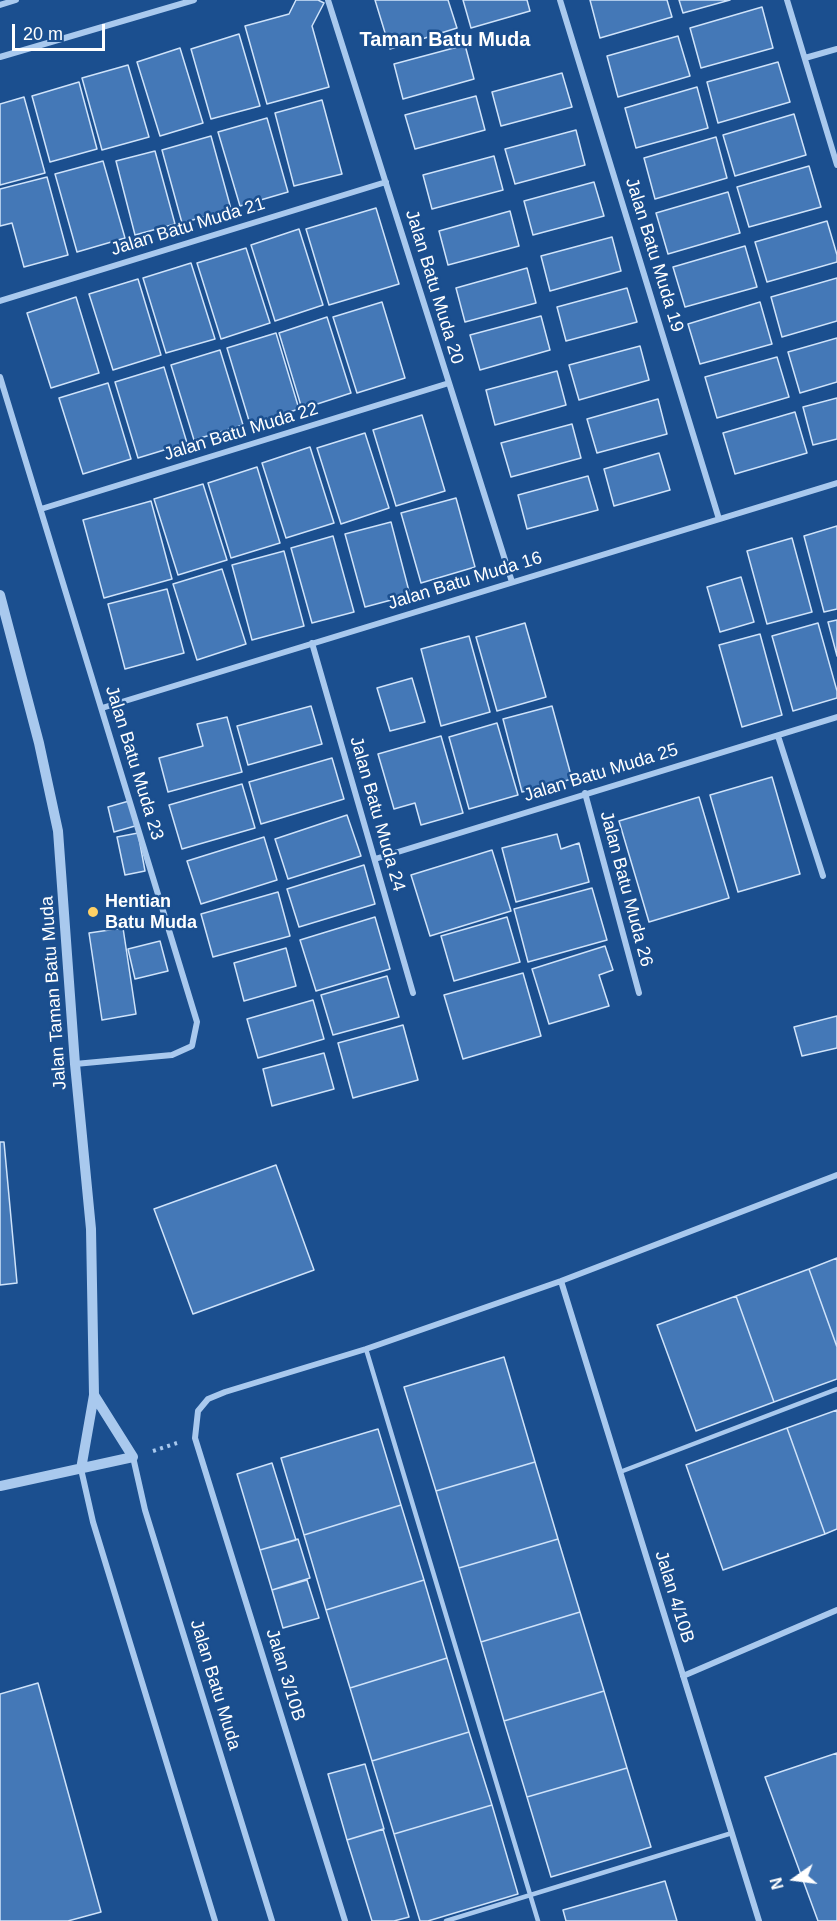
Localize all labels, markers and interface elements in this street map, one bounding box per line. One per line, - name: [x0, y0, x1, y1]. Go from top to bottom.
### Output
- scale bar: [15, 12, 108, 50]
- text: 20 m: [23, 24, 63, 44]
- district label: Taman Batu Muda: [360, 28, 530, 52]
- street label: Jalan Batu Muda 19: [620, 175, 688, 335]
- street label: Jalan Batu Muda 21: [108, 193, 268, 261]
- street label: Jalan Batu Muda 20: [400, 207, 468, 367]
- street label: Jalan Batu Muda 22: [161, 398, 321, 466]
- street label: Jalan Batu Muda 16: [385, 547, 545, 615]
- street label: Jalan Batu Muda 23: [100, 683, 168, 843]
- street label: Jalan Batu Muda 24: [345, 734, 409, 894]
- street label: Jalan Batu Muda 25: [521, 739, 681, 807]
- street label: Jalan Batu Muda 26: [595, 809, 657, 969]
- place label: Hentian Batu Muda: [105, 891, 197, 934]
- street label: Jalan Taman Batu Muda: [36, 895, 72, 1091]
- marker: Hentian Batu Muda: [86, 905, 100, 919]
- street label: Jalan 4/10B: [650, 1548, 698, 1646]
- street label: Jalan Batu Muda: [185, 1617, 245, 1753]
- street label: Jalan 3/10B: [261, 1626, 309, 1724]
- north arrow: [765, 1849, 825, 1909]
- text: N: [767, 1876, 787, 1891]

